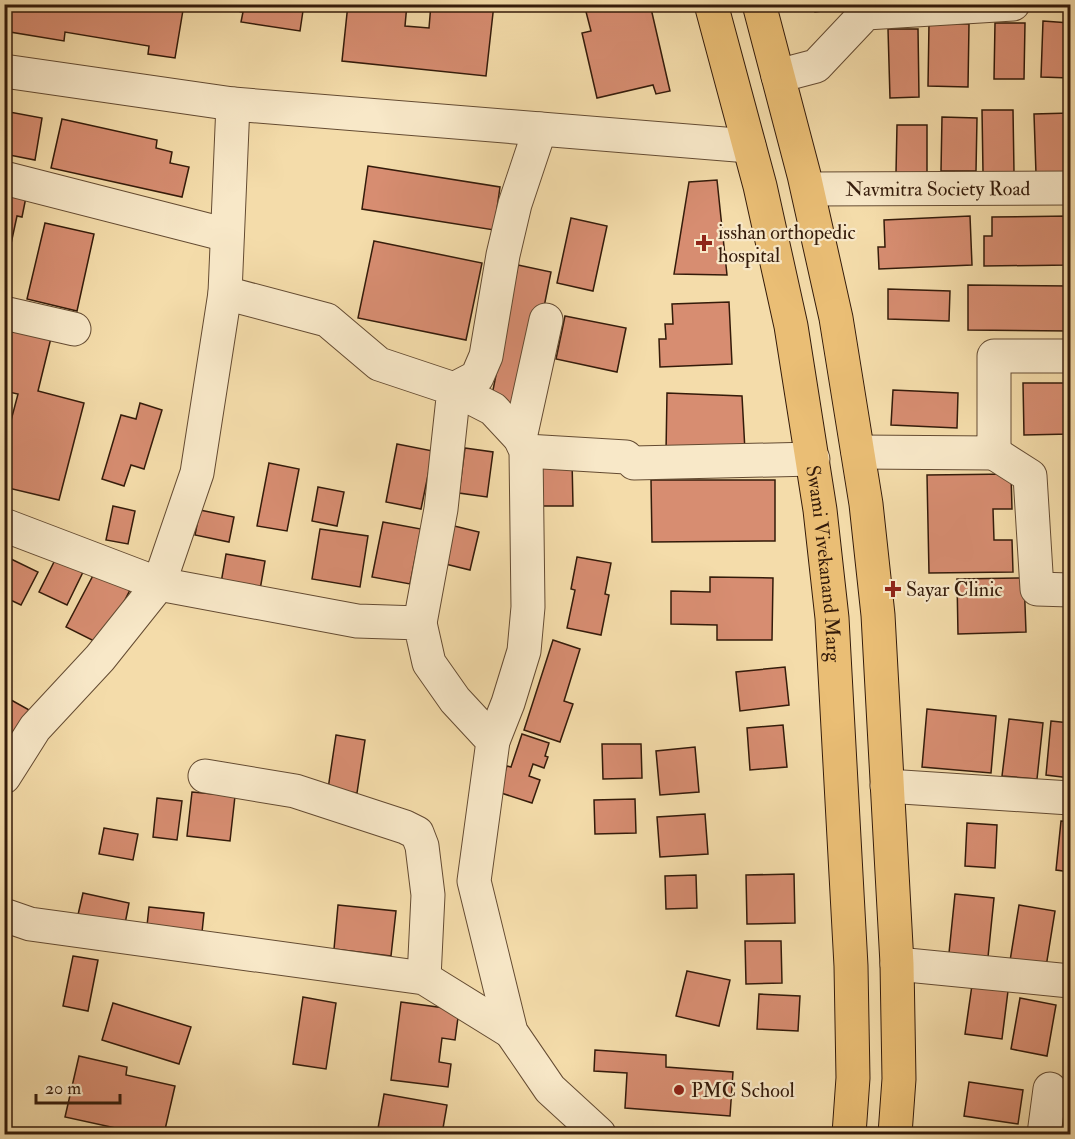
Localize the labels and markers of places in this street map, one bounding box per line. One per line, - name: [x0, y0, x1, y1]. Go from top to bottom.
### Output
- place label: isshan orthopedic hospital: [718, 220, 856, 269]
- marker: isshan orthopedic hospital: [695, 234, 713, 252]
- place label: Sayar Clinic: [906, 577, 1002, 602]
- marker: Sayar Clinic: [884, 580, 902, 598]
- place label: PMC School: [691, 1078, 795, 1103]
- marker: PMC School: [672, 1083, 686, 1097]

